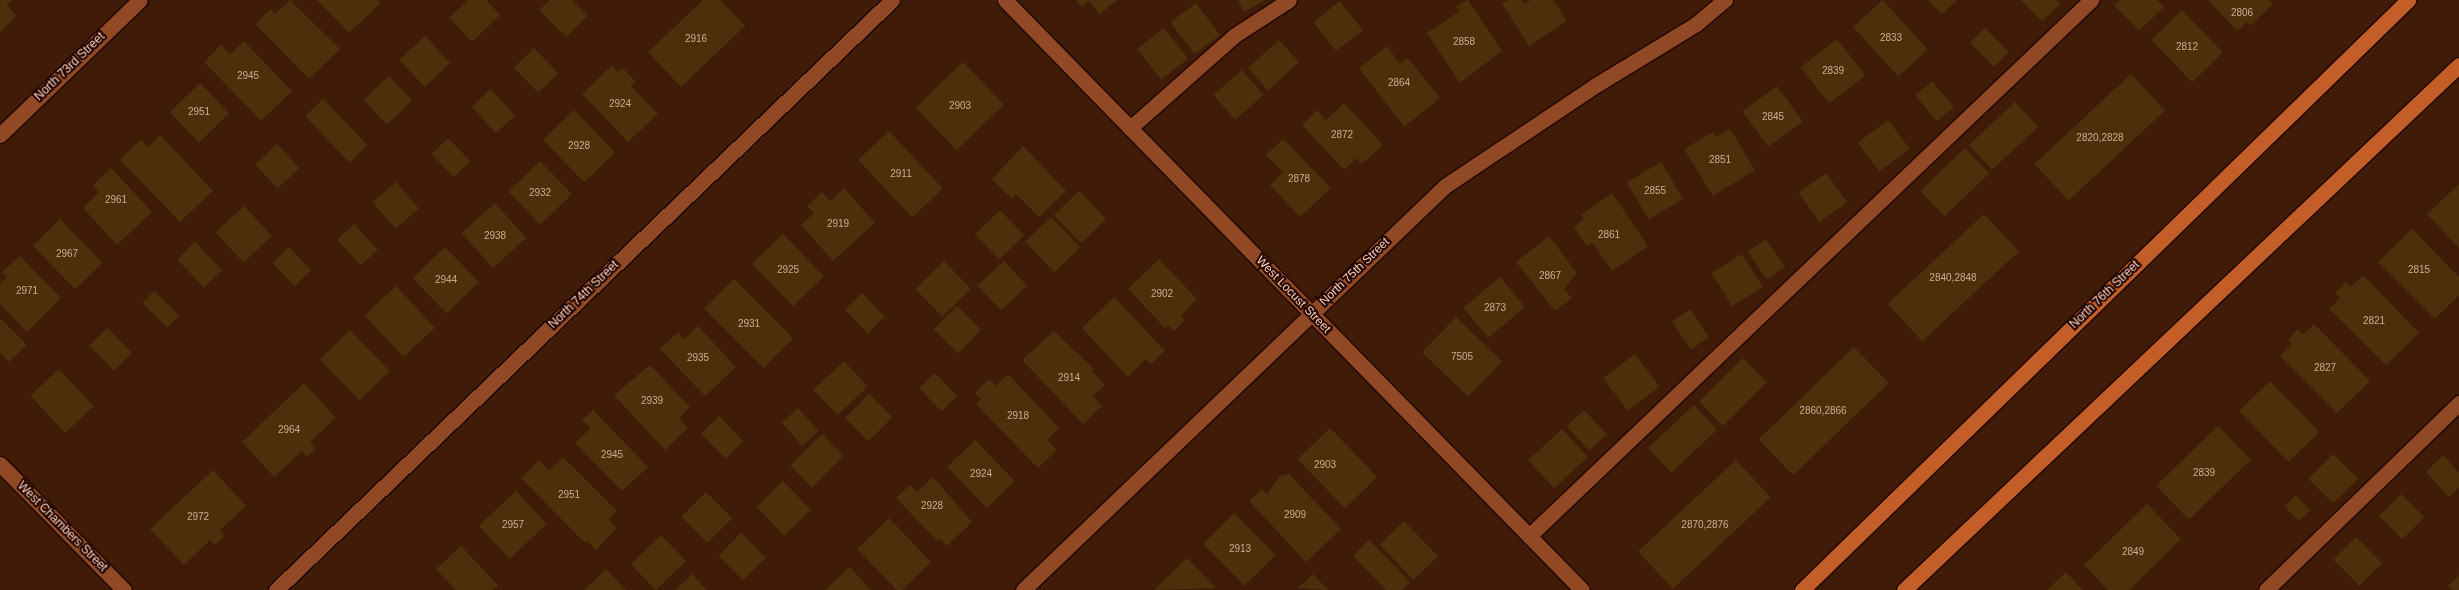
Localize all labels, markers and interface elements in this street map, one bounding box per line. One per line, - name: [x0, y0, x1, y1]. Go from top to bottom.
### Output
- house number: 2806: [2231, 7, 2253, 19]
- street label: North 73rd Street: [32, 30, 108, 104]
- house number: 2833: [1880, 32, 1902, 44]
- house number: 2916: [685, 33, 707, 45]
- house number: 2858: [1453, 36, 1475, 48]
- house number: 2812: [2176, 41, 2198, 53]
- house number: 2839: [1822, 65, 1844, 77]
- house number: 2945: [237, 70, 259, 82]
- house number: 2864: [1388, 77, 1410, 89]
- house number: 2924: [609, 98, 631, 110]
- house number: 2903: [949, 100, 971, 112]
- house number: 2951: [188, 106, 210, 118]
- house number: 2845: [1762, 111, 1784, 123]
- house number: 2872: [1331, 129, 1353, 141]
- house number: 2820,2828: [2076, 132, 2124, 144]
- house number: 2928: [568, 140, 590, 152]
- house number: 2851: [1709, 154, 1731, 166]
- house number: 2911: [890, 168, 912, 180]
- house number: 2878: [1288, 173, 1310, 185]
- house number: 2855: [1644, 185, 1666, 197]
- house number: 2932: [529, 187, 551, 199]
- house number: 2961: [105, 194, 127, 206]
- house number: 2919: [827, 218, 849, 230]
- house number: 2861: [1598, 229, 1620, 241]
- house number: 2938: [484, 230, 506, 242]
- street label: North 75th Street: [1317, 235, 1393, 309]
- house number: 2967: [56, 248, 78, 260]
- street label: West Locust Street: [1253, 254, 1333, 336]
- street label: North 74th Street: [546, 258, 622, 332]
- street label: North 76th Street: [2067, 258, 2143, 332]
- house number: 2925: [777, 264, 799, 276]
- house number: 2815: [2408, 264, 2430, 276]
- house number: 2867: [1539, 270, 1561, 282]
- house number: 2840,2848: [1929, 272, 1977, 284]
- house number: 2944: [435, 274, 457, 286]
- house number: 2971: [16, 285, 38, 297]
- house number: 2902: [1151, 288, 1173, 300]
- house number: 2873: [1484, 302, 1506, 314]
- house number: 2821: [2363, 315, 2385, 327]
- house number: 2931: [738, 318, 760, 330]
- house number: 7505: [1451, 351, 1473, 363]
- house number: 2935: [687, 352, 709, 364]
- house number: 2827: [2314, 362, 2336, 374]
- house number: 2914: [1058, 372, 1080, 384]
- house number: 2939: [641, 395, 663, 407]
- house number: 2860,2866: [1799, 405, 1847, 417]
- house number: 2918: [1007, 410, 1029, 422]
- house number: 2964: [278, 424, 300, 436]
- house number: 2945: [601, 449, 623, 461]
- house number: 2903: [1314, 459, 1336, 471]
- house number: 2839: [2193, 467, 2215, 479]
- house number: 2924: [970, 468, 992, 480]
- street label: West Chambers Street: [14, 479, 110, 575]
- house number: 2951: [558, 489, 580, 501]
- house number: 2928: [921, 500, 943, 512]
- house number: 2909: [1284, 509, 1306, 521]
- house number: 2972: [187, 511, 209, 523]
- house number: 2957: [502, 519, 524, 531]
- house number: 2870,2876: [1681, 519, 1729, 531]
- house number: 2913: [1229, 543, 1251, 555]
- house number: 2849: [2122, 546, 2144, 558]

